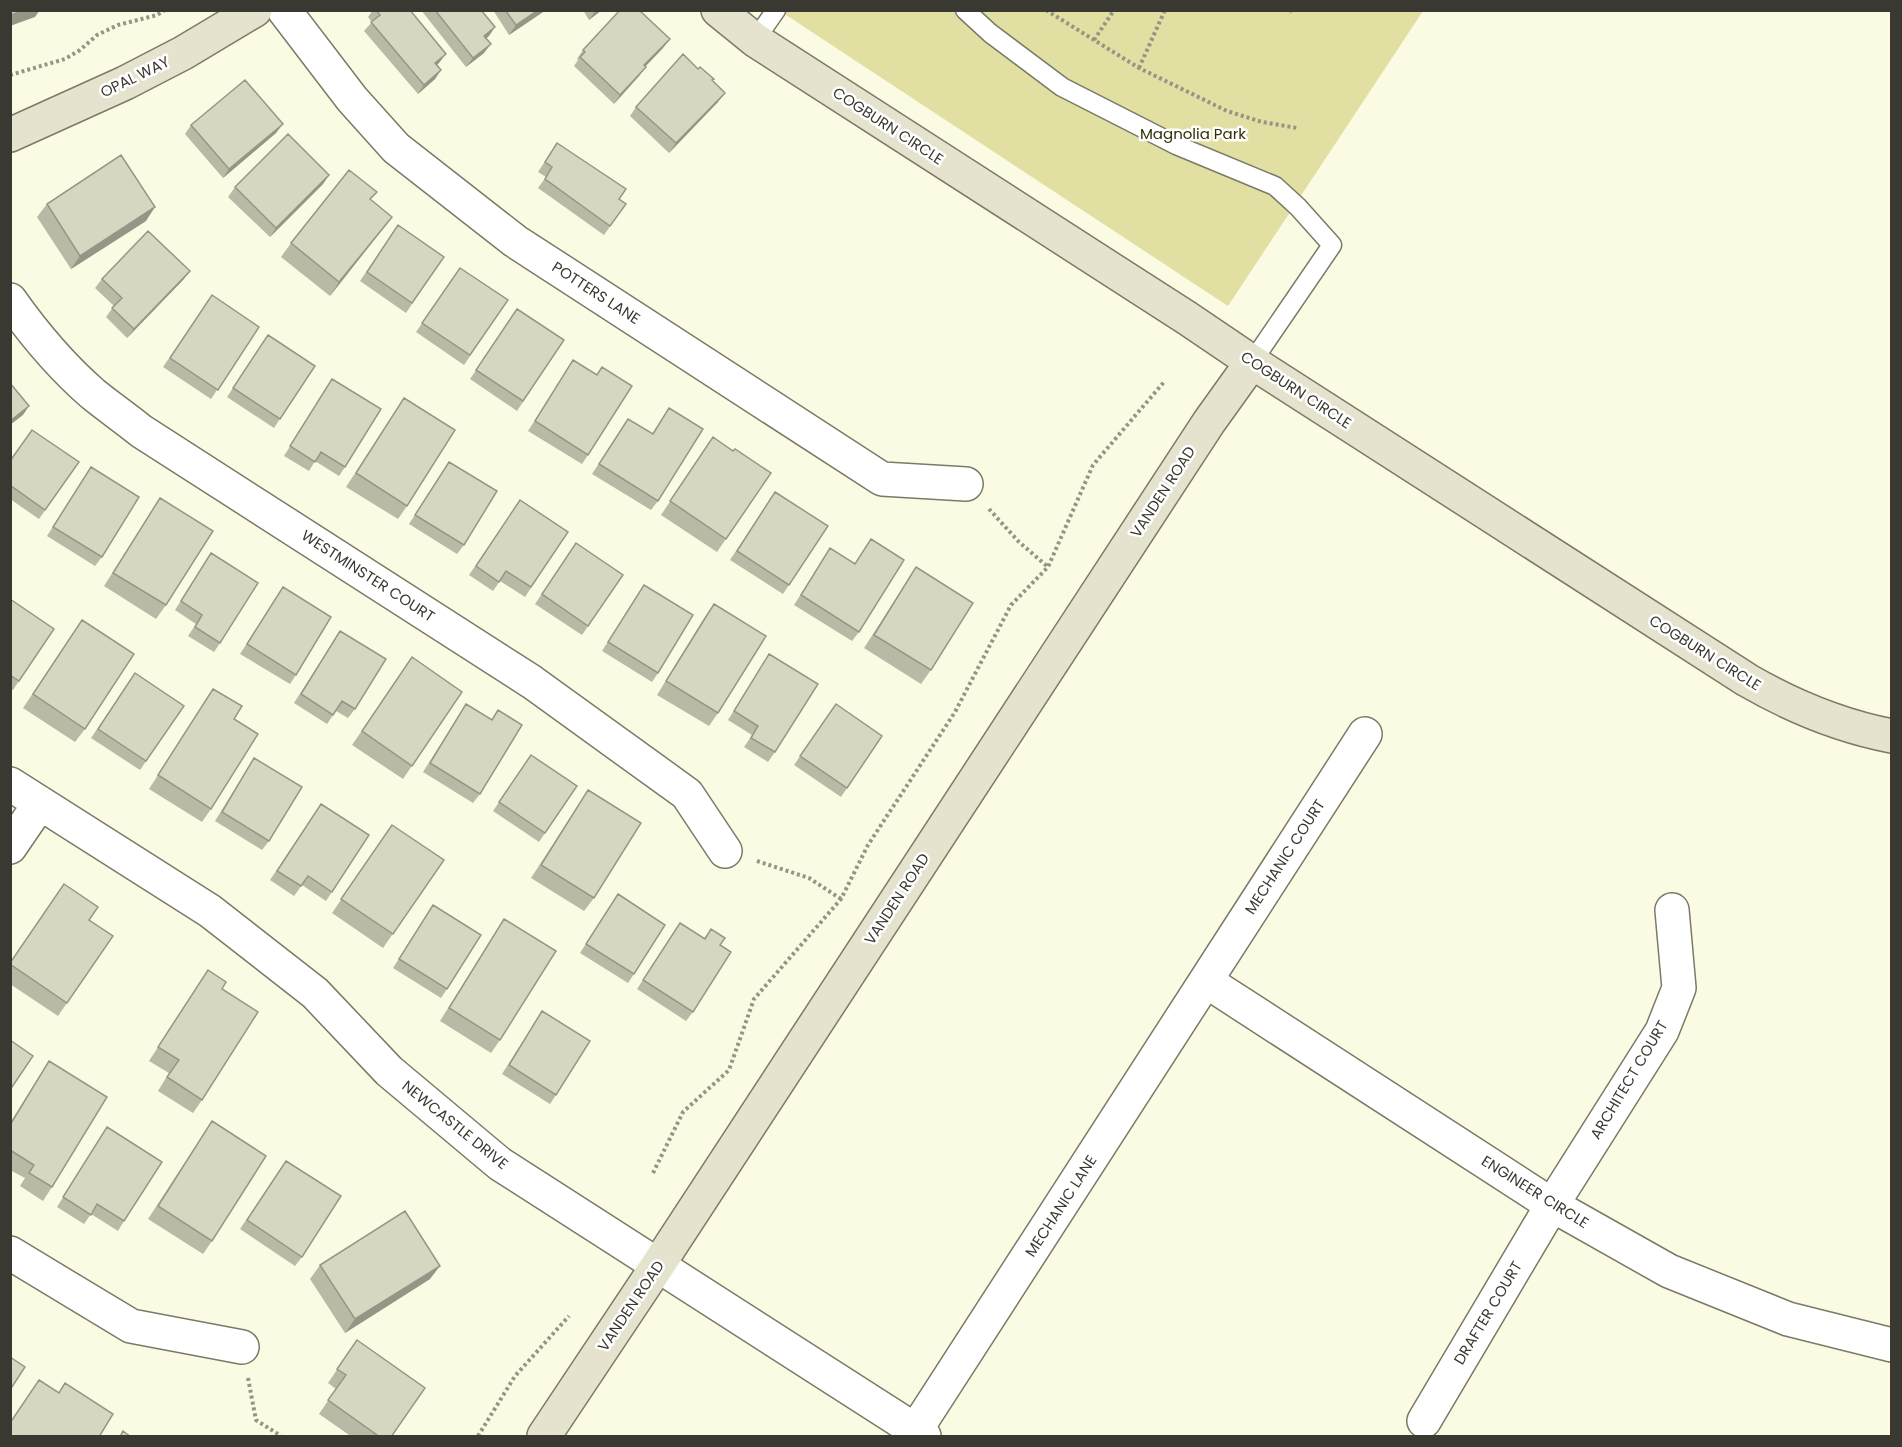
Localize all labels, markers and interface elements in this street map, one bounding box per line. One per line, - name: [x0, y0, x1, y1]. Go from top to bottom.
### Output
- street label: OPAL WAY: [97, 51, 173, 102]
- street label: COGBURN CIRCLE: [829, 82, 948, 169]
- park label: Magnolia Park: [1140, 123, 1246, 144]
- street label: POTTERS LANE: [548, 256, 644, 329]
- street label: COGBURN CIRCLE: [1237, 346, 1356, 433]
- street label: VANDEN ROAD: [1125, 442, 1200, 542]
- street label: WESTMINSTER COURT: [298, 525, 439, 627]
- street label: COGBURN CIRCLE: [1645, 610, 1765, 695]
- street label: MECHANIC COURT: [1239, 795, 1330, 918]
- street label: VANDEN ROAD: [859, 849, 934, 949]
- street label: ARCHITECT COURT: [1585, 1016, 1672, 1143]
- street label: NEWCASTLE DRIVE: [398, 1075, 513, 1174]
- street label: ENGINEER CIRCLE: [1478, 1150, 1593, 1233]
- street label: MECHANIC LANE: [1020, 1151, 1101, 1261]
- street label: VANDEN ROAD: [592, 1256, 669, 1355]
- street label: DRAFTER COURT: [1448, 1257, 1527, 1368]

